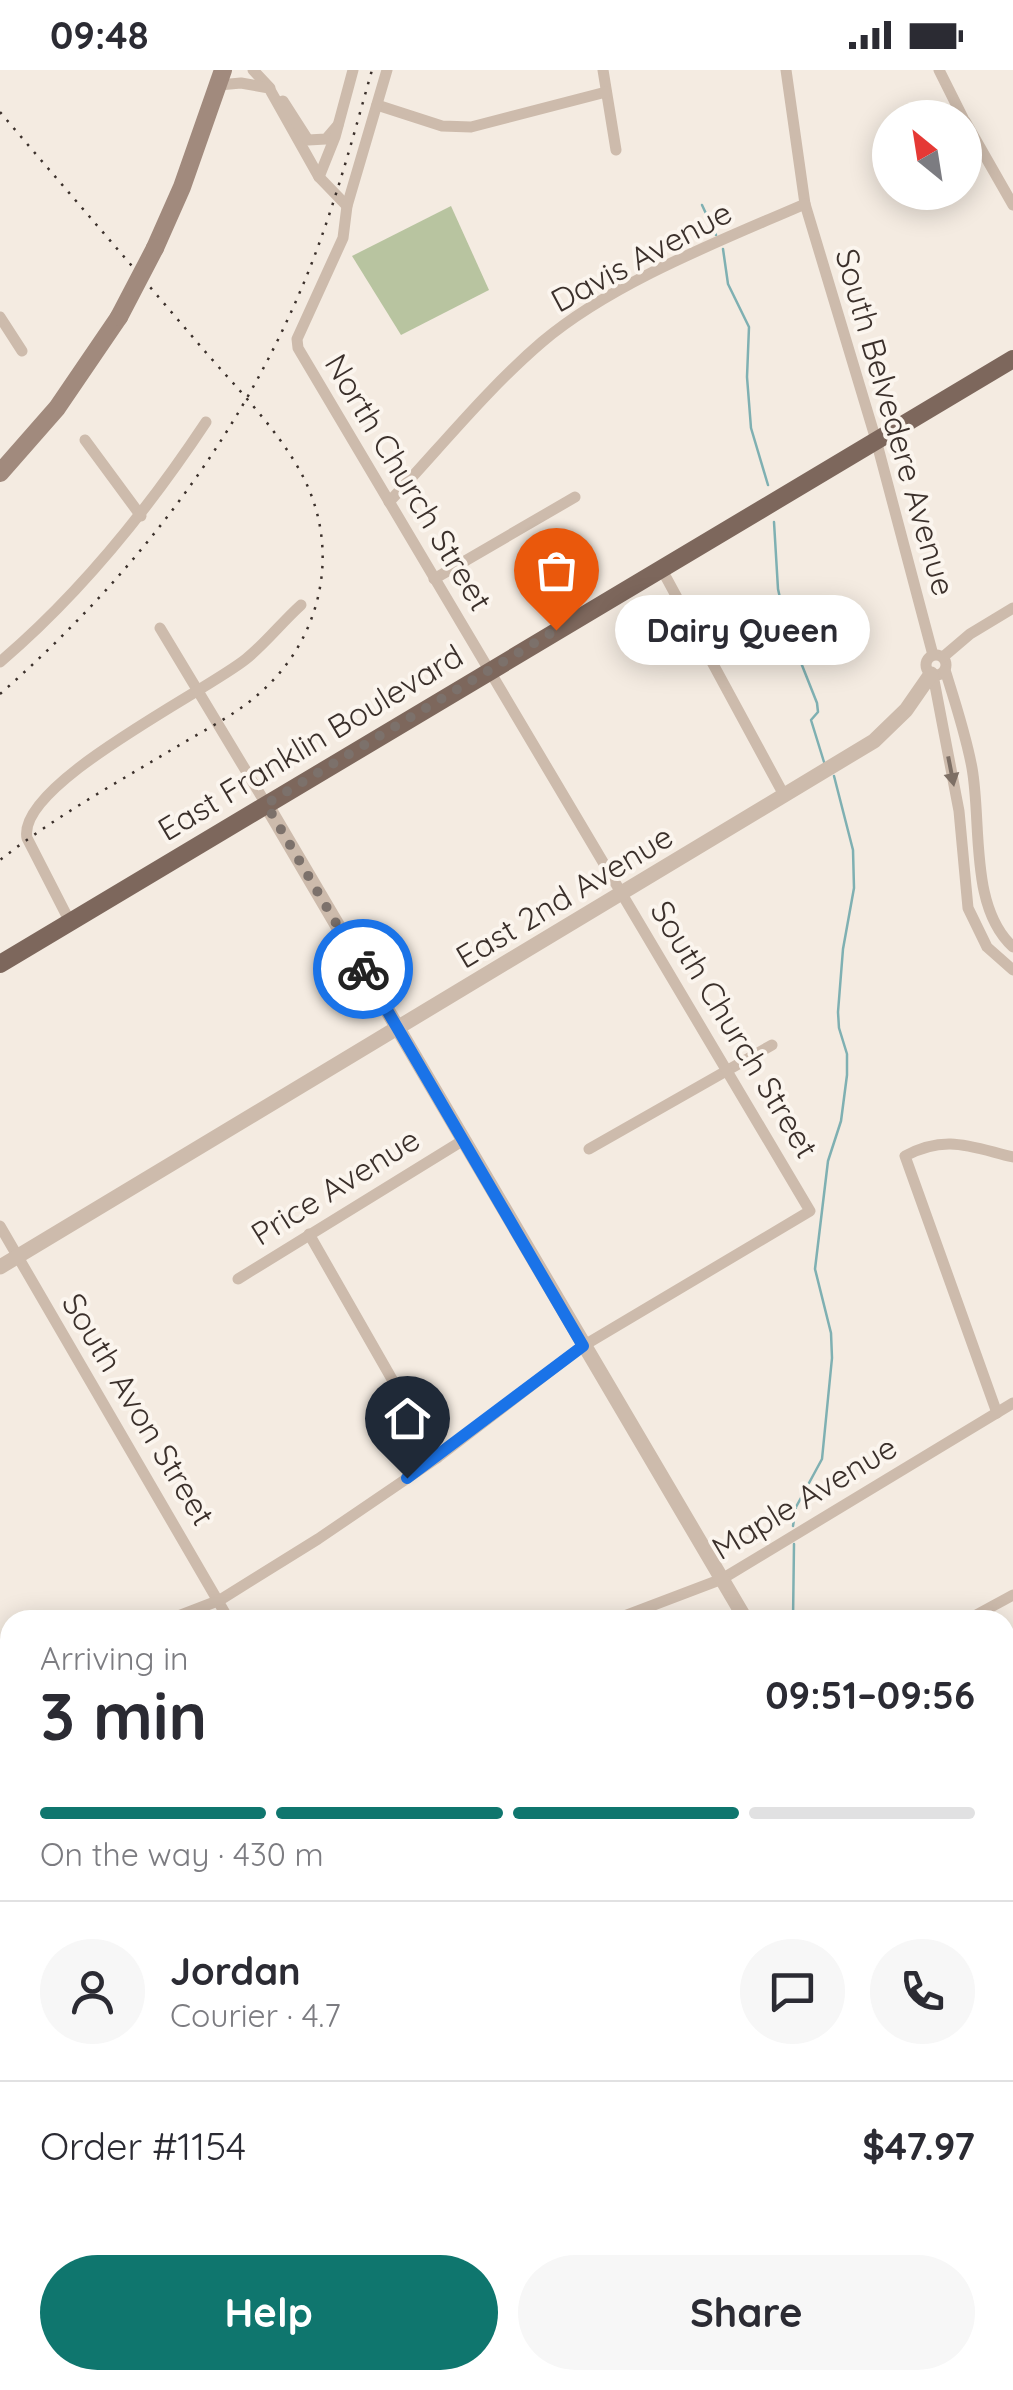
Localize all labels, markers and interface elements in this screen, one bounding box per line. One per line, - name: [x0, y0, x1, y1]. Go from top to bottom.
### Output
- text: 09:48: [50, 11, 148, 59]
- north arrow: [872, 100, 982, 210]
- map controls: [872, 100, 982, 210]
- street label: Davis Avenue: [544, 192, 738, 320]
- street label: South Belvedere Avenue: [827, 244, 965, 600]
- street label: North Church Street: [317, 346, 501, 618]
- pin: [514, 528, 599, 631]
- icon: bag: [529, 543, 584, 598]
- callout: Dairy Queen: [616, 595, 871, 665]
- text: Dairy Queen: [647, 610, 838, 650]
- street label: East Franklin Boulevard: [150, 635, 470, 849]
- one-way arrow: [944, 756, 960, 787]
- street label: East 2nd Avenue: [448, 816, 680, 976]
- street label: South Church Street: [642, 893, 828, 1165]
- courier: [313, 919, 413, 1019]
- icon: bike: [336, 942, 391, 997]
- street label: Price Avenue: [243, 1118, 427, 1254]
- street label: South Avon Street: [54, 1286, 224, 1532]
- pin: [365, 1376, 450, 1479]
- icon: home: [380, 1391, 435, 1446]
- street label: Maple Avenue: [704, 1426, 904, 1568]
- text: Arriving in: [40, 1638, 189, 1678]
- text: 09:51–09:56: [765, 1671, 975, 1719]
- text: 3 min: [40, 1675, 207, 1756]
- text: On the way · 430 m: [40, 1834, 324, 1874]
- button: person: [40, 1939, 145, 2044]
- button: chat: [740, 1939, 845, 2044]
- button: phone: [870, 1939, 975, 2044]
- text: Jordan: [170, 1947, 301, 1995]
- text: Courier · 4.7: [170, 1995, 341, 2035]
- text: Order #1154: [40, 2122, 246, 2170]
- text: $47.97: [862, 2122, 975, 2170]
- button: Help: [40, 2255, 498, 2370]
- button: Share: [518, 2255, 975, 2370]

